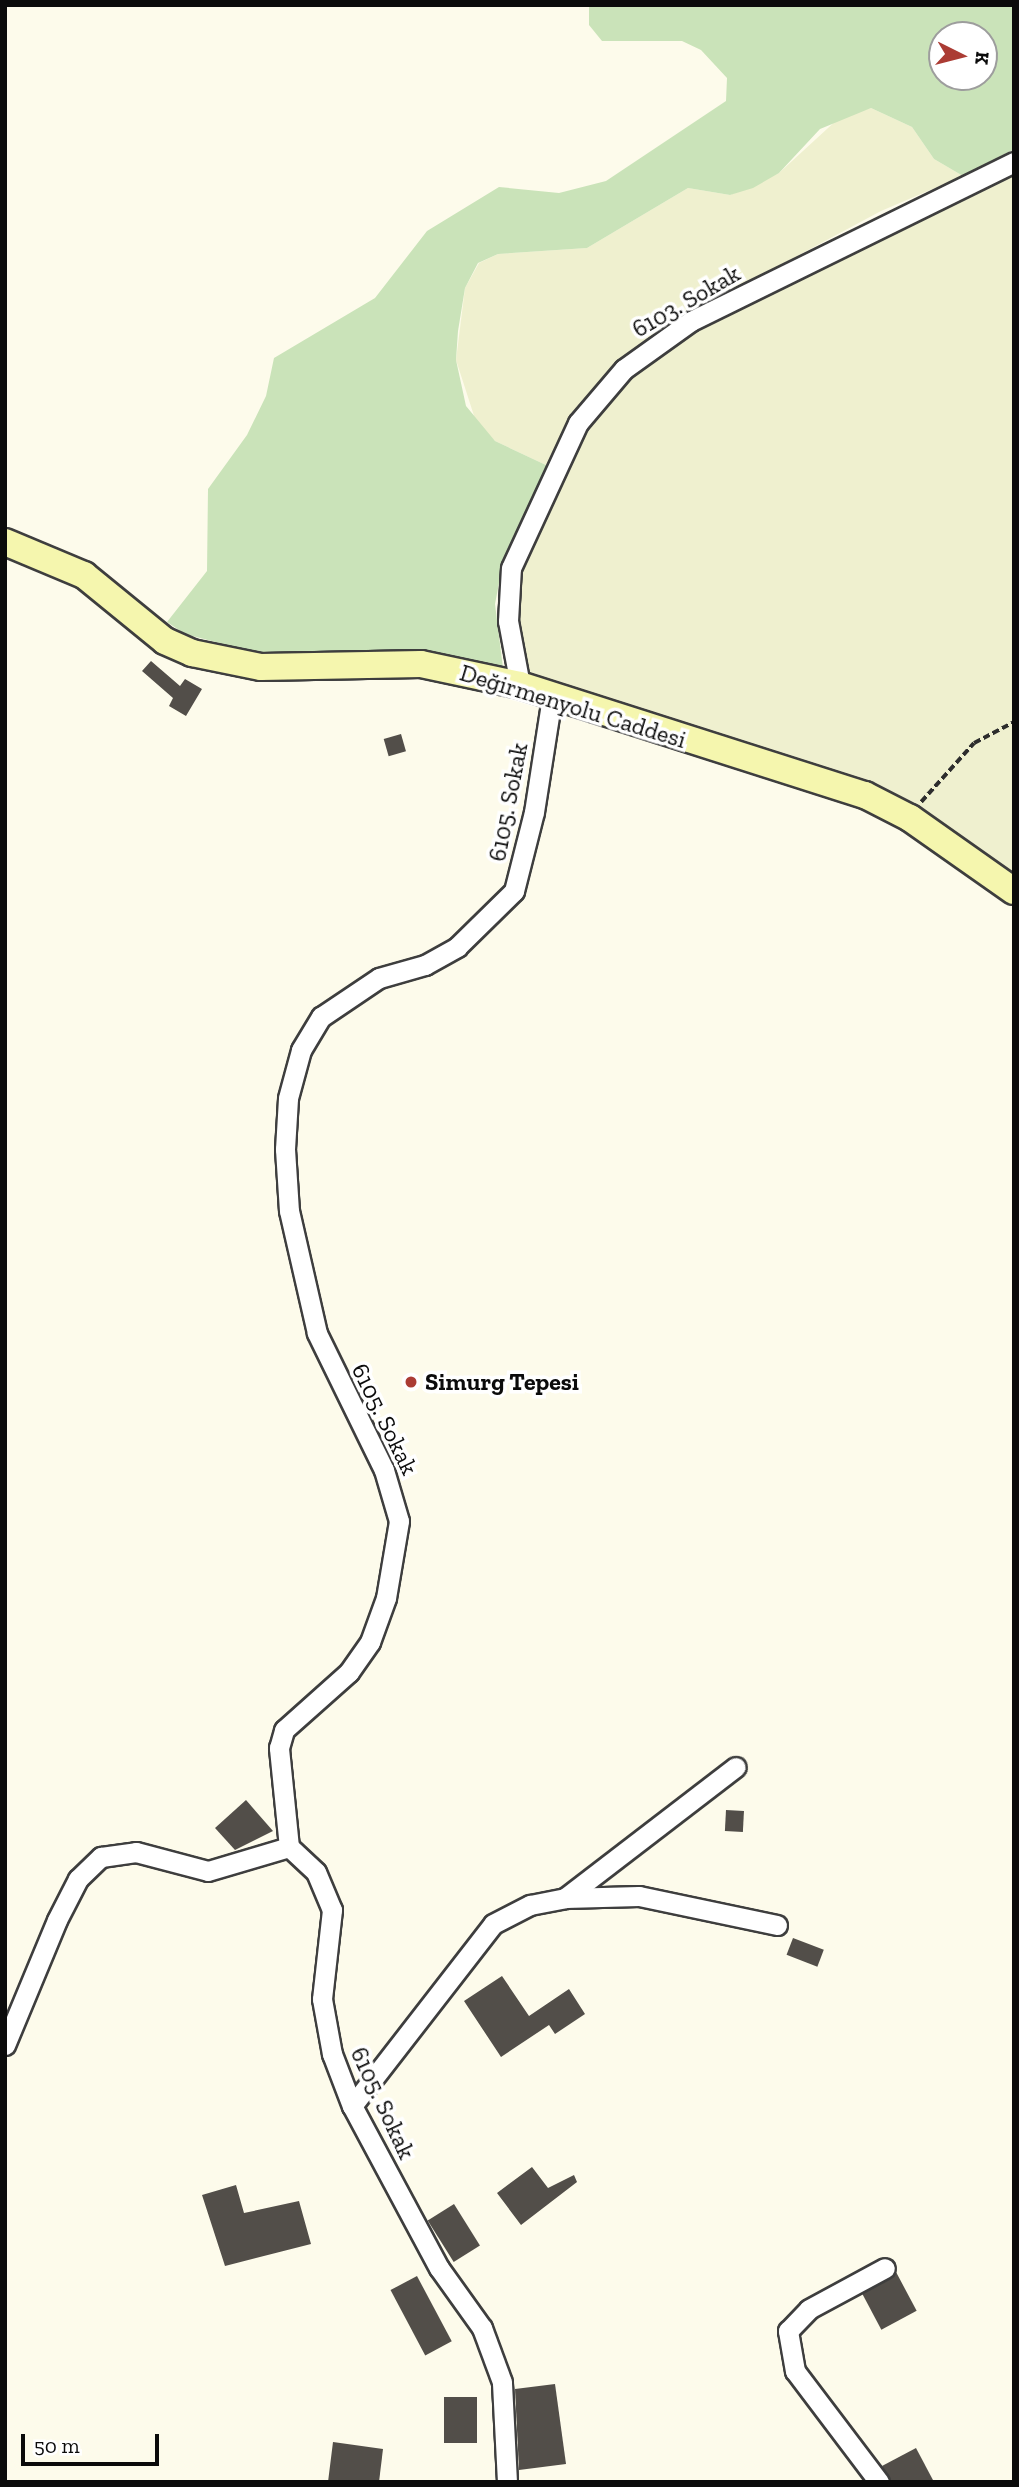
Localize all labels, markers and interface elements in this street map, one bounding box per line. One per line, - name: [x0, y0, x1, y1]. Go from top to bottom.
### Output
- north arrow: [928, 21, 998, 91]
- text: K: [970, 50, 994, 66]
- street label: 6103. Sokak: [627, 259, 745, 343]
- street label: Değirmenyolu Caddesi: [456, 658, 690, 754]
- street label: 6105. Sokak: [482, 740, 534, 864]
- street label: 6105. Sokak: [346, 1359, 424, 1479]
- place label: Simurg Tepesi: [425, 1368, 579, 1396]
- marker: Simurg Tepesi: [403, 1374, 419, 1390]
- street label: 6105. Sokak: [345, 2042, 421, 2164]
- scale bar: [24, 2420, 163, 2464]
- text: 50 m: [34, 2433, 80, 2458]

